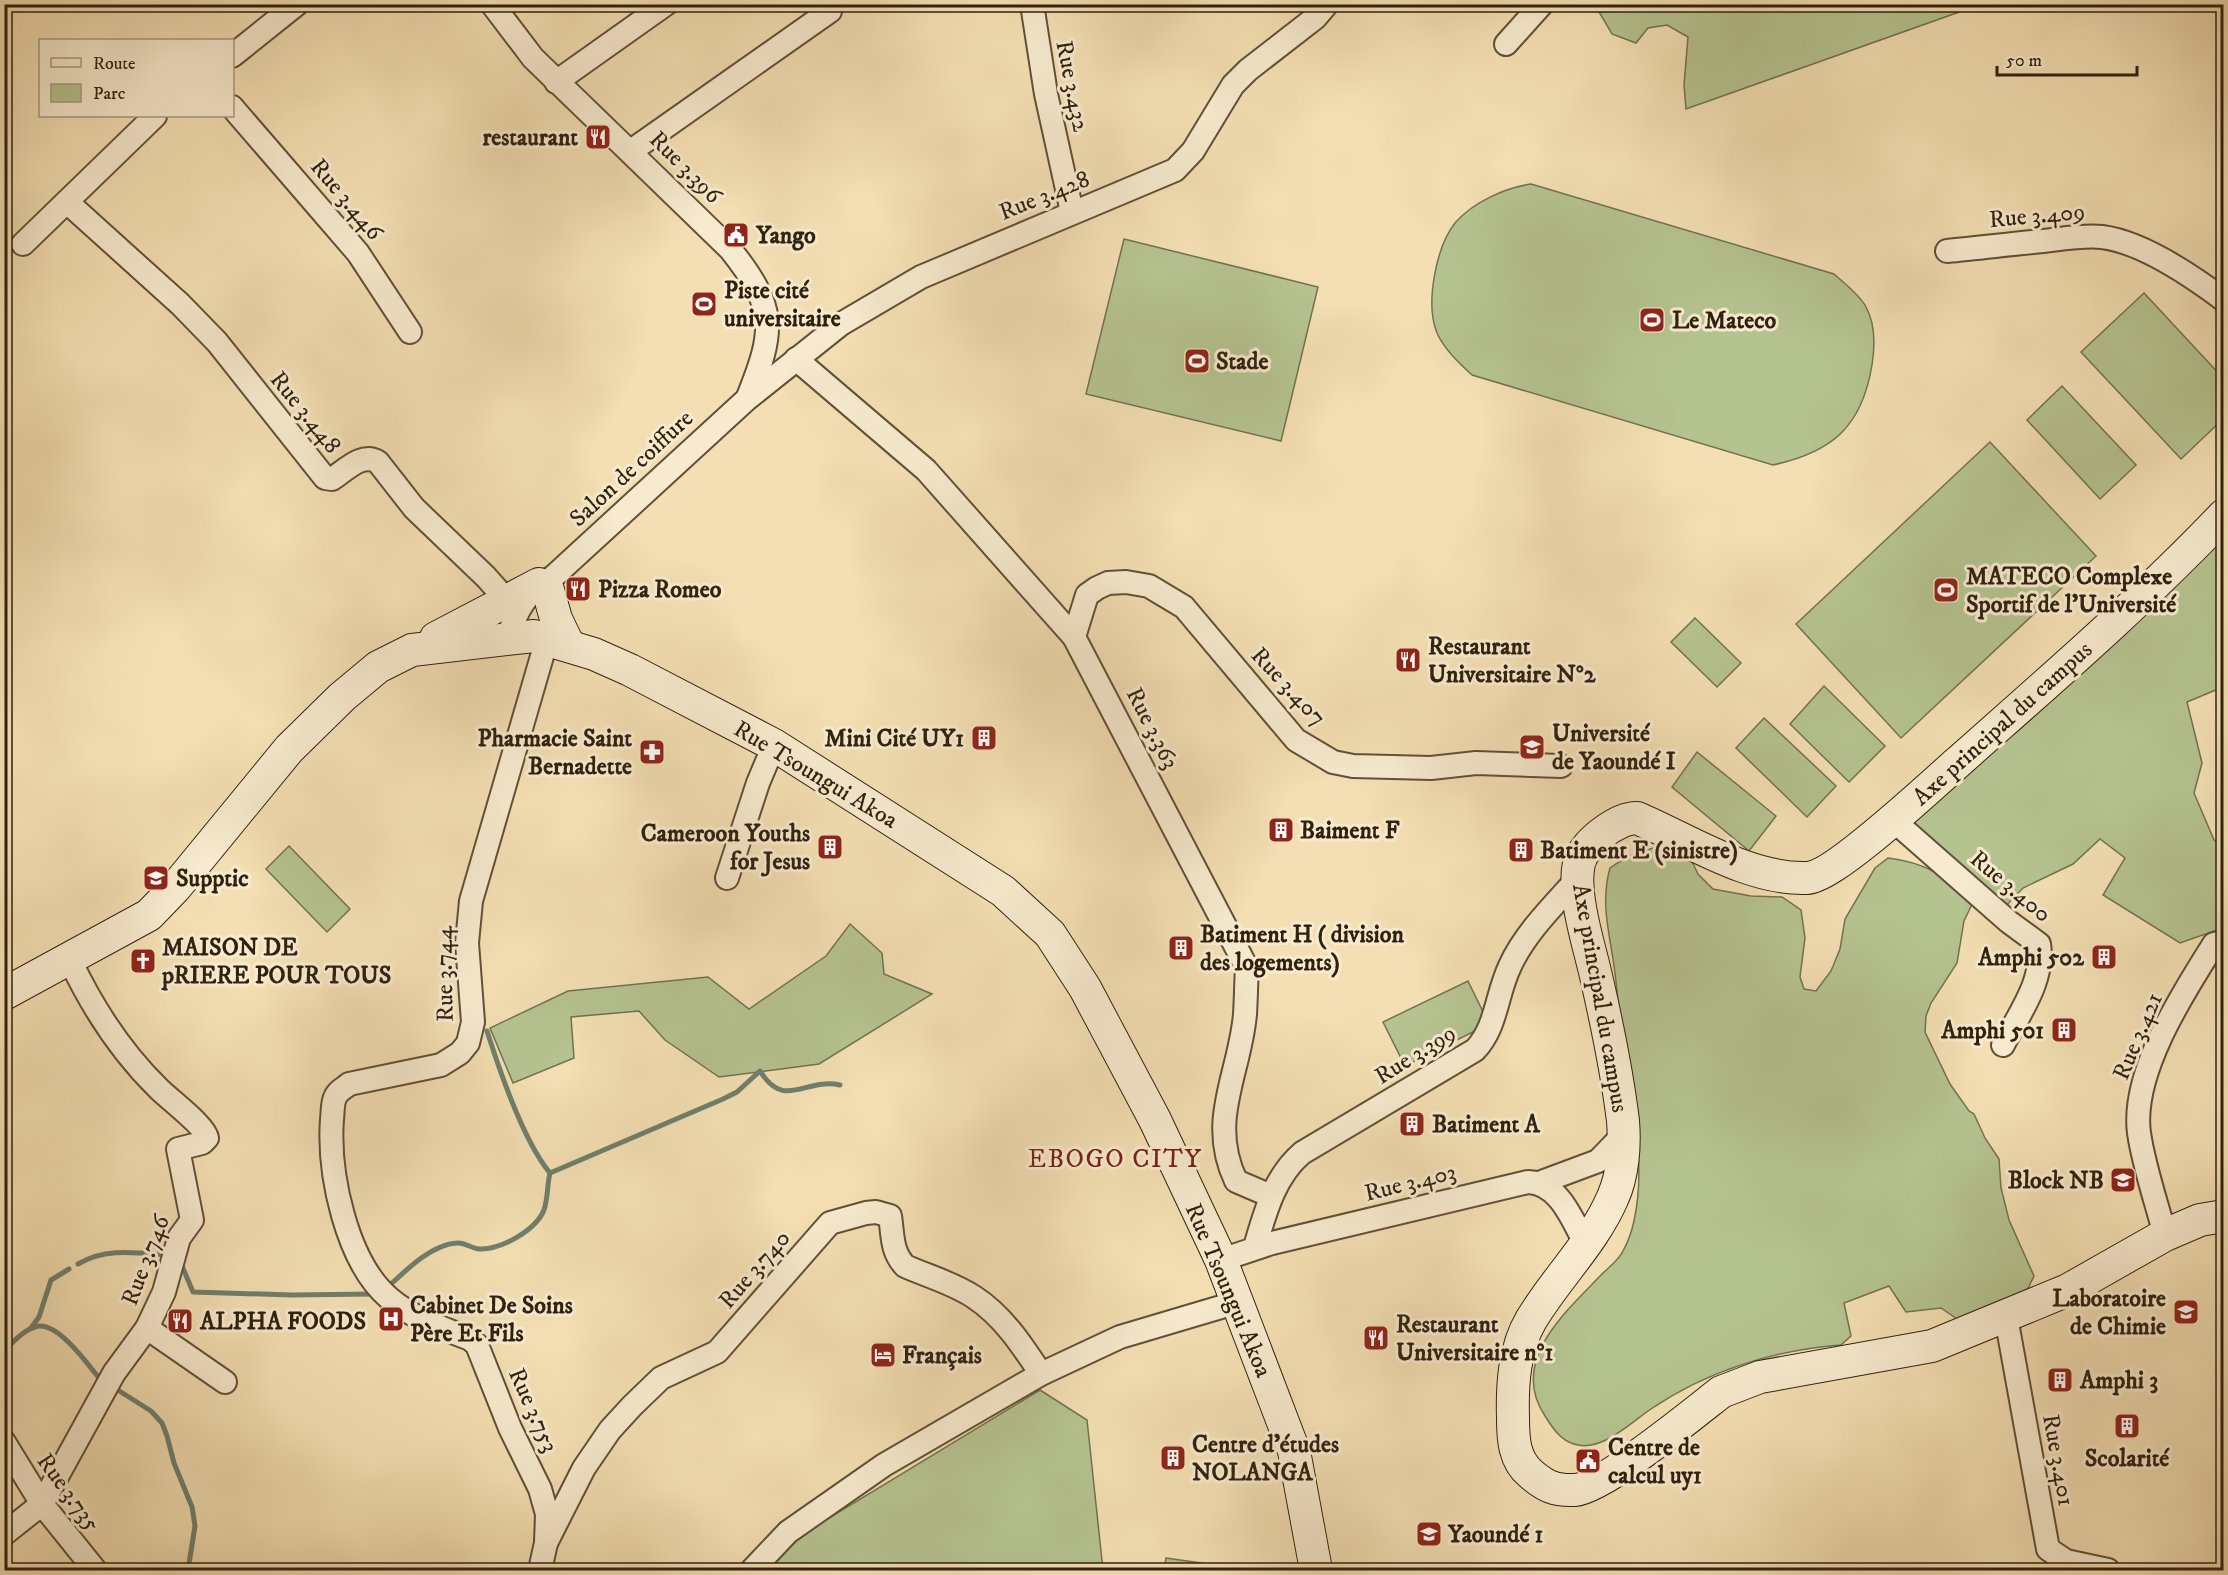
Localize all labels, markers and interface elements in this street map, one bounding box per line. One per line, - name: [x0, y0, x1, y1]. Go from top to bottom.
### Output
- street label: Rue 3.432: [1049, 38, 1096, 134]
- legend: [39, 39, 234, 117]
- scale bar: [1997, 39, 2136, 77]
- text: 50 m: [2006, 50, 2042, 72]
- text: Route: [93, 53, 136, 75]
- text: Parc: [93, 83, 126, 105]
- restaurant icon: restaurant: [583, 122, 613, 152]
- place label: restaurant: [482, 123, 578, 153]
- street label: Rue 3.396: [643, 125, 729, 211]
- street label: Rue 3.446: [303, 153, 390, 248]
- street label: Rue 3.428: [995, 164, 1094, 228]
- street label: Rue 3.409: [1988, 197, 2086, 235]
- public building icon: Yango: [721, 220, 751, 250]
- place label: Yango: [755, 221, 816, 251]
- place label: Piste cité universitaire: [724, 276, 841, 334]
- sports icon: Piste cité universitaire: [689, 289, 719, 319]
- sports icon: Le Mateco: [1637, 305, 1667, 335]
- place label: Le Mateco: [1672, 306, 1776, 336]
- sports icon: Stade: [1182, 346, 1212, 376]
- place label: Stade: [1216, 347, 1268, 377]
- street label: Rue 3.448: [263, 365, 347, 460]
- street label: Salon de coiffure: [564, 404, 700, 534]
- place label: MATECO Complexe Sportif de l'Université: [1966, 562, 2177, 620]
- restaurant icon: Pizza Romeo: [563, 574, 593, 604]
- place label: Pizza Romeo: [598, 575, 722, 605]
- sports icon: MATECO Complexe Sportif de l'Université: [1931, 575, 1961, 605]
- place label: Restaurant Universitaire N°2: [1428, 632, 1597, 690]
- street label: Axe principal du campus: [1907, 635, 2099, 812]
- street label: Rue 3.407: [1244, 641, 1332, 732]
- restaurant icon: Restaurant Universitaire N°2: [1393, 645, 1423, 675]
- street label: Rue 3.363: [1119, 683, 1185, 774]
- street label: Rue Tsoungui Akoa: [728, 714, 904, 836]
- place label: Université de Yaoundé I: [1552, 719, 1676, 777]
- building icon: Mini Cité UY1: [969, 723, 999, 753]
- place label: Pharmacie Saint Bernadette: [477, 724, 632, 782]
- place label: Mini Cité UY1: [825, 724, 964, 754]
- school or university icon: Université de Yaoundé I: [1517, 732, 1547, 762]
- pharmacy icon: Pharmacie Saint Bernadette: [637, 737, 667, 767]
- building icon: Baiment F: [1266, 815, 1296, 845]
- place label: Baiment F: [1300, 816, 1400, 846]
- place label: Cameroon Youths for Jesus: [641, 819, 810, 877]
- building icon: Cameroon Youths for Jesus: [815, 832, 845, 862]
- building icon: Batiment E (sinistre): [1506, 835, 1536, 865]
- place label: Batiment E (sinistre): [1540, 836, 1738, 866]
- street label: Rue 3.400: [1963, 844, 2057, 929]
- school or university icon: Supptic: [141, 863, 171, 893]
- place label: Supptic: [176, 864, 249, 894]
- street label: Axe principal du campus: [1565, 882, 1635, 1115]
- place label: Batiment H ( division des logements): [1200, 920, 1404, 978]
- street label: Rue 3.744: [429, 925, 461, 1022]
- place label: MAISON DE pRIERE POUR TOUS: [161, 933, 391, 991]
- building icon: Batiment H ( division des logements): [1166, 933, 1196, 963]
- building icon: Amphi 502: [2089, 942, 2119, 972]
- place label: Amphi 502: [1977, 943, 2085, 973]
- church icon: MAISON DE pRIERE POUR TOUS: [128, 946, 158, 976]
- street label: Rue 3.421: [2106, 988, 2170, 1085]
- building icon: Amphi 501: [2049, 1015, 2079, 1045]
- place label: Amphi 501: [1940, 1016, 2044, 1046]
- street label: Rue 3.399: [1369, 1018, 1462, 1091]
- building icon: Batiment A: [1397, 1109, 1427, 1139]
- place label: Batiment A: [1432, 1110, 1540, 1140]
- district label: EBOGO CITY: [1028, 1143, 1202, 1176]
- street label: Rue 3.403: [1361, 1157, 1459, 1209]
- school or university icon: Block NB: [2108, 1165, 2138, 1195]
- place label: Block NB: [2008, 1166, 2104, 1196]
- street label: Rue Tsoungui Akoa: [1178, 1199, 1279, 1383]
- street label: Rue 3.746: [115, 1210, 177, 1310]
- street label: Rue 3.740: [712, 1224, 797, 1315]
- place label: Laboratoire de Chimie: [2052, 1284, 2166, 1342]
- place label: Cabinet De Soins Père Et Fils: [410, 1291, 573, 1349]
- school or university icon: Laboratoire de Chimie: [2171, 1297, 2201, 1327]
- hospital icon: Cabinet De Soins Père Et Fils: [376, 1304, 406, 1334]
- restaurant icon: ALPHA FOODS: [165, 1306, 195, 1336]
- place label: ALPHA FOODS: [199, 1307, 366, 1337]
- place label: Restaurant Universitaire n°1: [1396, 1310, 1554, 1368]
- restaurant icon: Restaurant Universitaire n°1: [1361, 1323, 1391, 1353]
- hotel icon: Français: [868, 1340, 898, 1370]
- place label: Français: [902, 1341, 982, 1371]
- street label: Rue 3.753: [501, 1364, 565, 1457]
- building icon: Amphi 3: [2045, 1365, 2075, 1395]
- place label: Amphi 3: [2079, 1366, 2158, 1396]
- building icon: Scolarité: [2112, 1411, 2142, 1441]
- street label: Rue 3.401: [2035, 1412, 2081, 1509]
- place label: Centre d'études NOLANGA: [1192, 1430, 1339, 1488]
- place label: Centre de calcul uy1: [1608, 1433, 1702, 1491]
- building icon: Centre d'études NOLANGA: [1158, 1443, 1188, 1473]
- place label: Scolarité: [2085, 1444, 2170, 1474]
- public building icon: Centre de calcul uy1: [1573, 1446, 1603, 1476]
- street label: Rue 3.735: [30, 1448, 107, 1538]
- school or university icon: Yaoundé 1: [1414, 1519, 1444, 1549]
- place label: Yaoundé 1: [1447, 1520, 1544, 1550]

